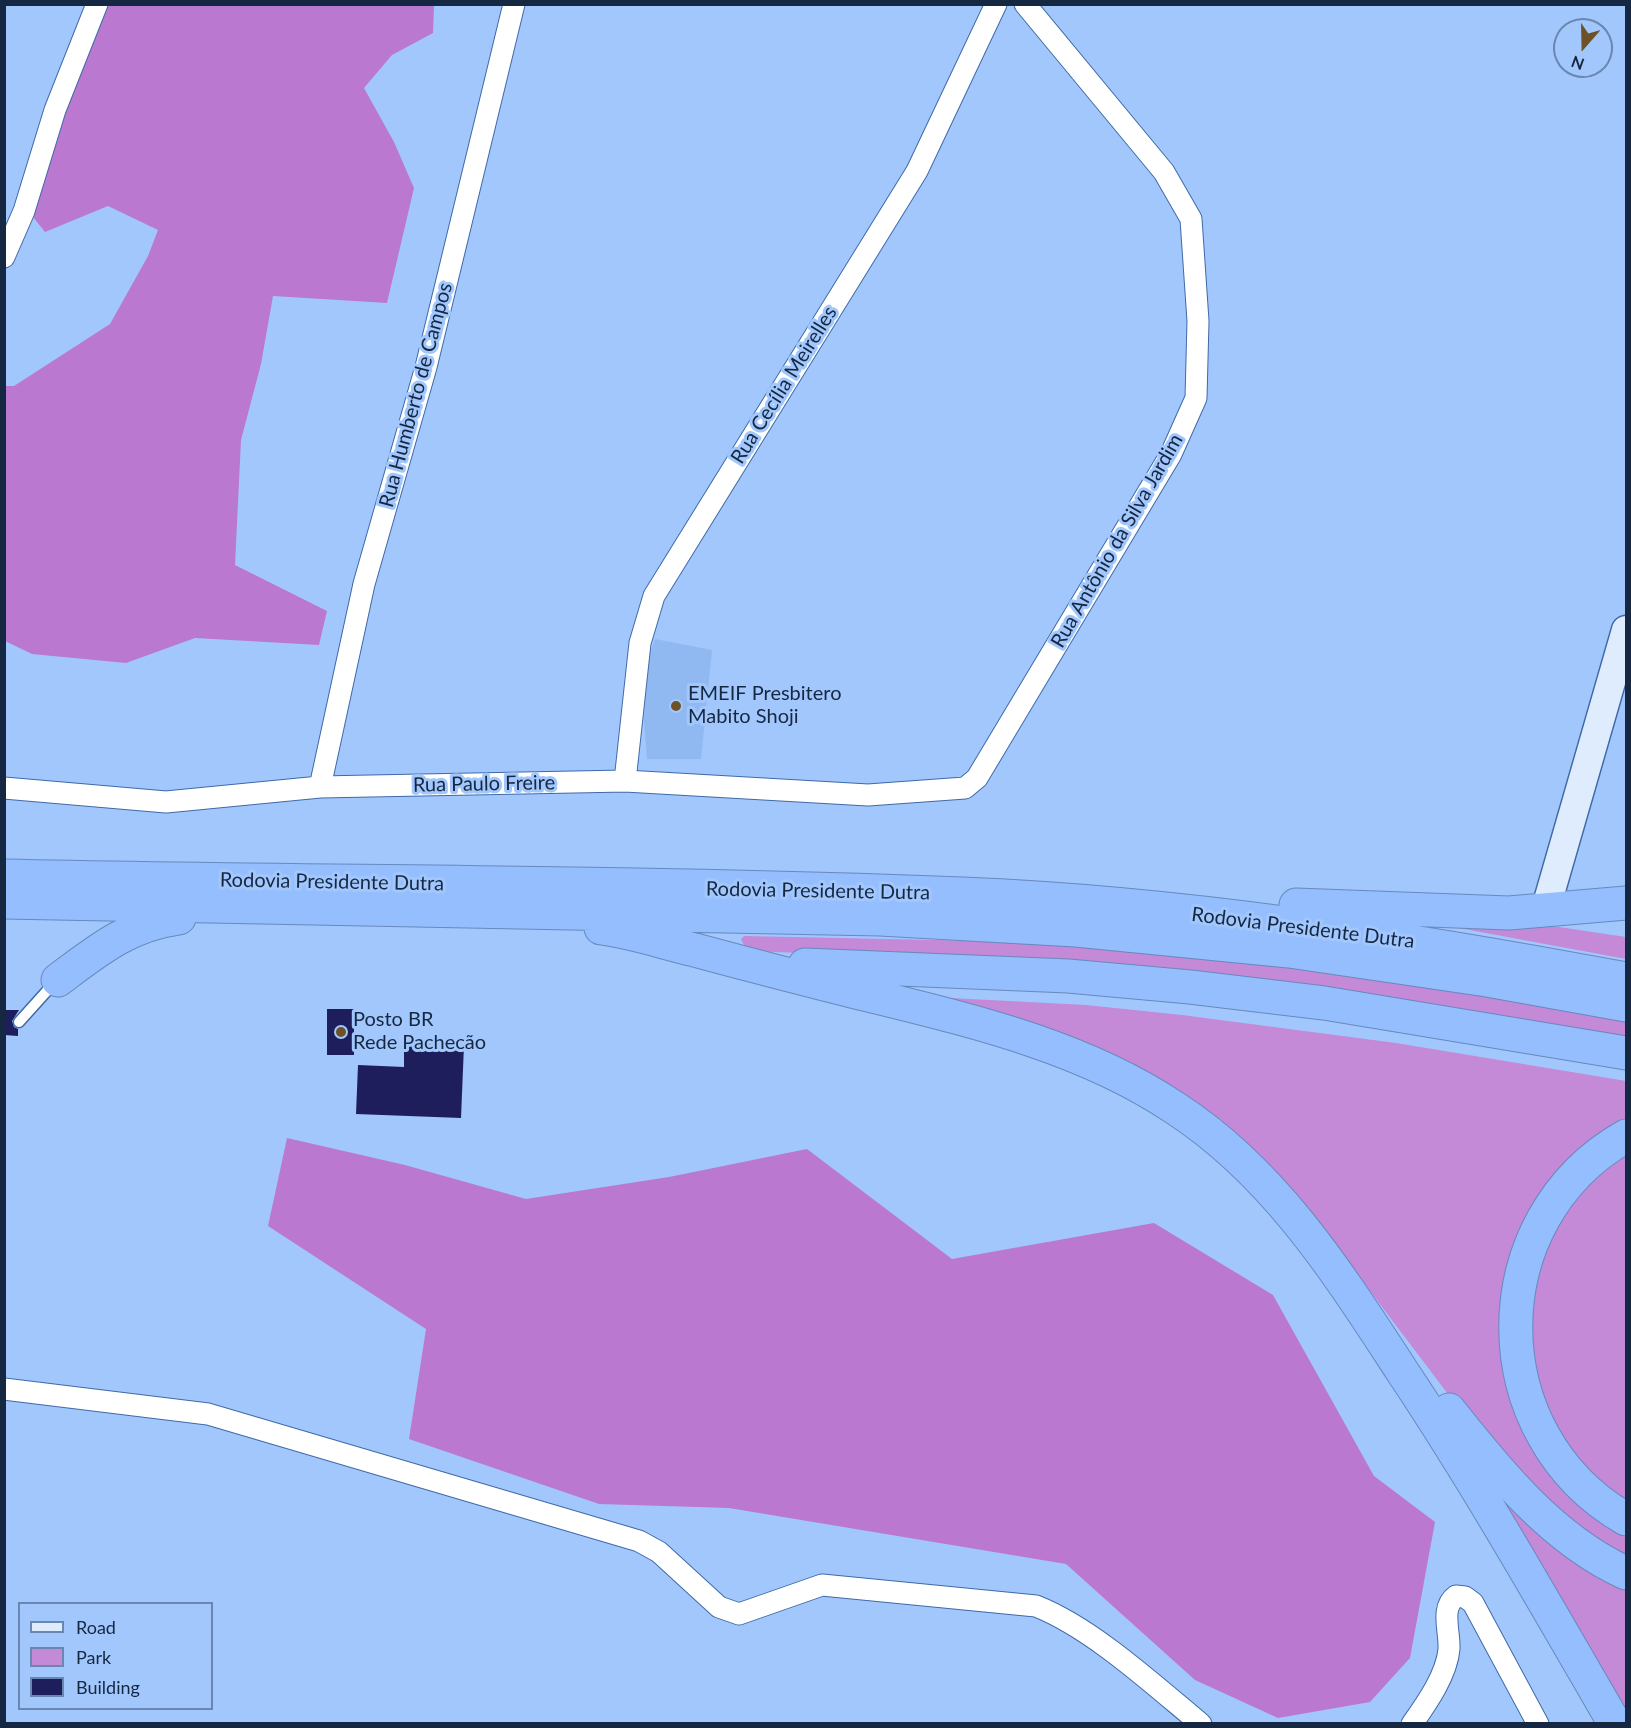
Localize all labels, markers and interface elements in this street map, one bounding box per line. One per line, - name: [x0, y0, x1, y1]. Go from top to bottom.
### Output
- north arrow: [1553, 18, 1613, 78]
- text: N: [1568, 52, 1586, 75]
- street label: Rua Humberto de Campos: [374, 280, 458, 510]
- street label: Rua Cecília Meirelles: [726, 302, 842, 468]
- street label: Rua Antônio da Silva Jardim: [1046, 430, 1188, 652]
- place label: EMEIF Presbitero Mabito Shoji: [688, 682, 841, 729]
- marker: EMEIF Presbitero Mabito Shoji: [669, 699, 683, 713]
- street label: Rua Paulo Freire: [413, 771, 555, 797]
- street label: Rodovia Presidente Dutra: [220, 868, 444, 896]
- street label: Rodovia Presidente Dutra: [706, 877, 930, 905]
- street label: Rodovia Presidente Dutra: [1190, 902, 1416, 954]
- place label: Posto BR Rede Pachecão: [353, 1008, 486, 1055]
- marker: Posto BR Rede Pachecão: [334, 1025, 348, 1039]
- legend: [18, 1602, 213, 1710]
- text: Road: [76, 1616, 116, 1638]
- text: Park: [76, 1646, 111, 1668]
- text: Building: [76, 1676, 140, 1698]

